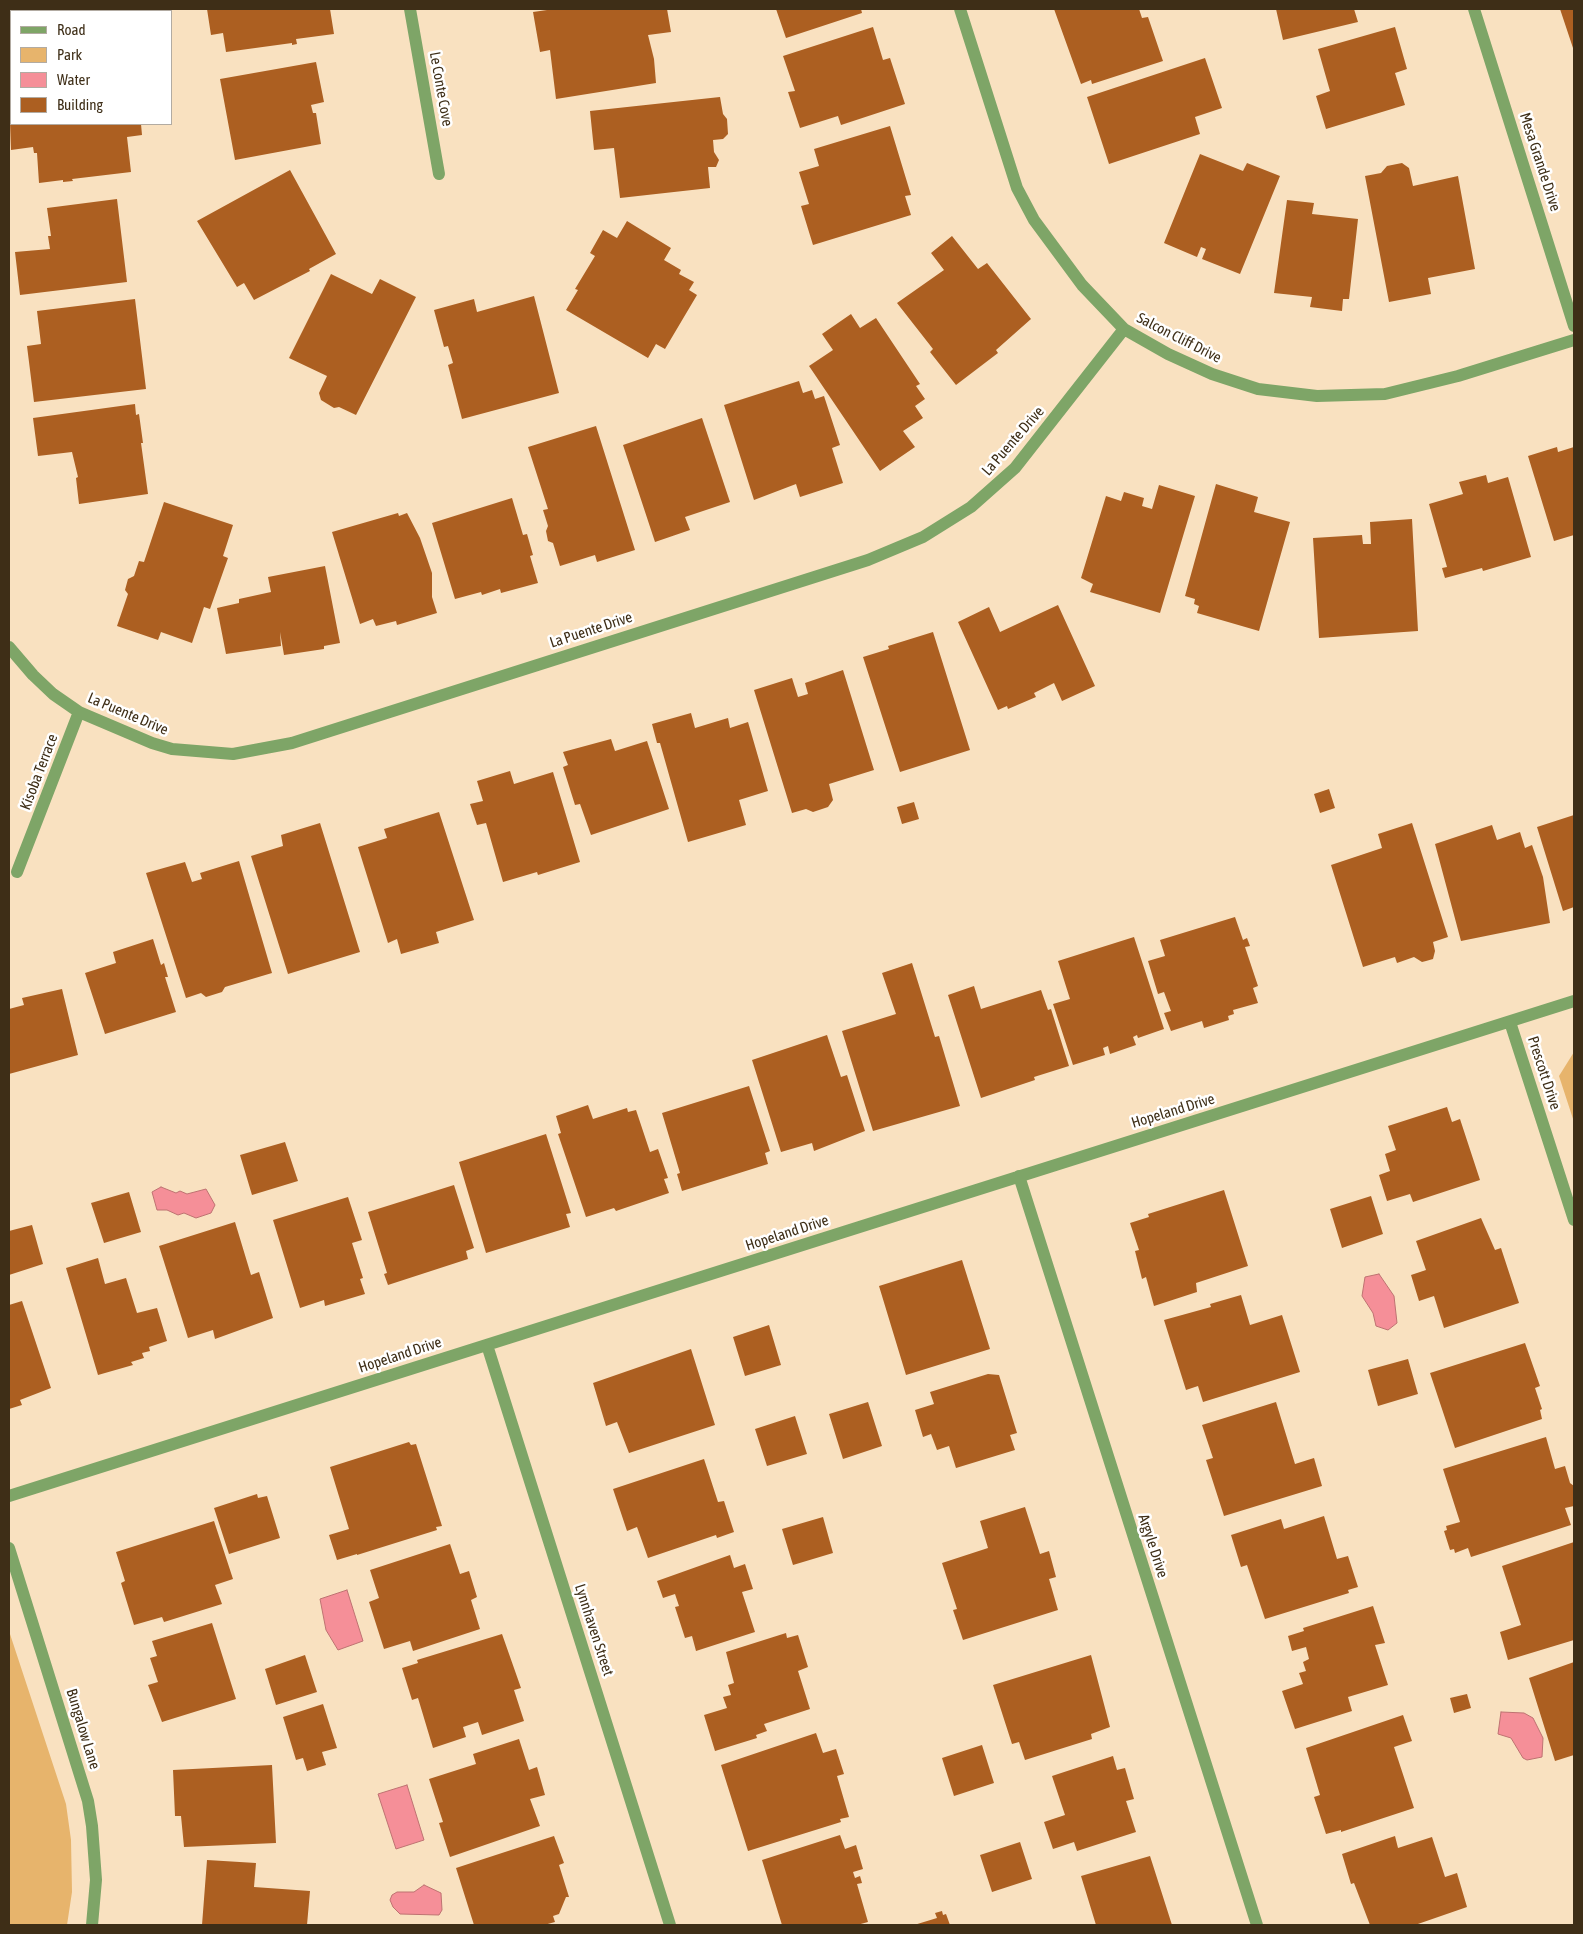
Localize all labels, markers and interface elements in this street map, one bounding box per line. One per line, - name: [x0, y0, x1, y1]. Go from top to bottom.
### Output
- legend: [10, 10, 172, 125]
- text: Road: [57, 21, 86, 38]
- text: Park: [57, 46, 82, 63]
- street label: Le Conte Cove: [426, 50, 456, 128]
- text: Water: [57, 71, 90, 88]
- text: Building: [57, 96, 103, 113]
- street label: Mesa Grande Drive: [1516, 110, 1564, 214]
- street label: Salcon Cliff Drive: [1134, 309, 1224, 367]
- street label: La Puente Drive: [978, 403, 1048, 479]
- street label: La Puente Drive: [547, 608, 635, 652]
- street label: La Puente Drive: [85, 689, 171, 739]
- street label: Kisoba Terrace: [16, 732, 62, 812]
- street label: Prescott Drive: [1524, 1034, 1564, 1112]
- street label: Hopeland Drive: [1129, 1090, 1217, 1132]
- street label: Hopeland Drive: [743, 1211, 831, 1255]
- street label: Hopeland Drive: [356, 1333, 444, 1377]
- street label: Argyle Drive: [1134, 1512, 1172, 1580]
- street label: Lynnhaven Street: [571, 1582, 617, 1678]
- street label: Bungalow Lane: [62, 1687, 104, 1771]

